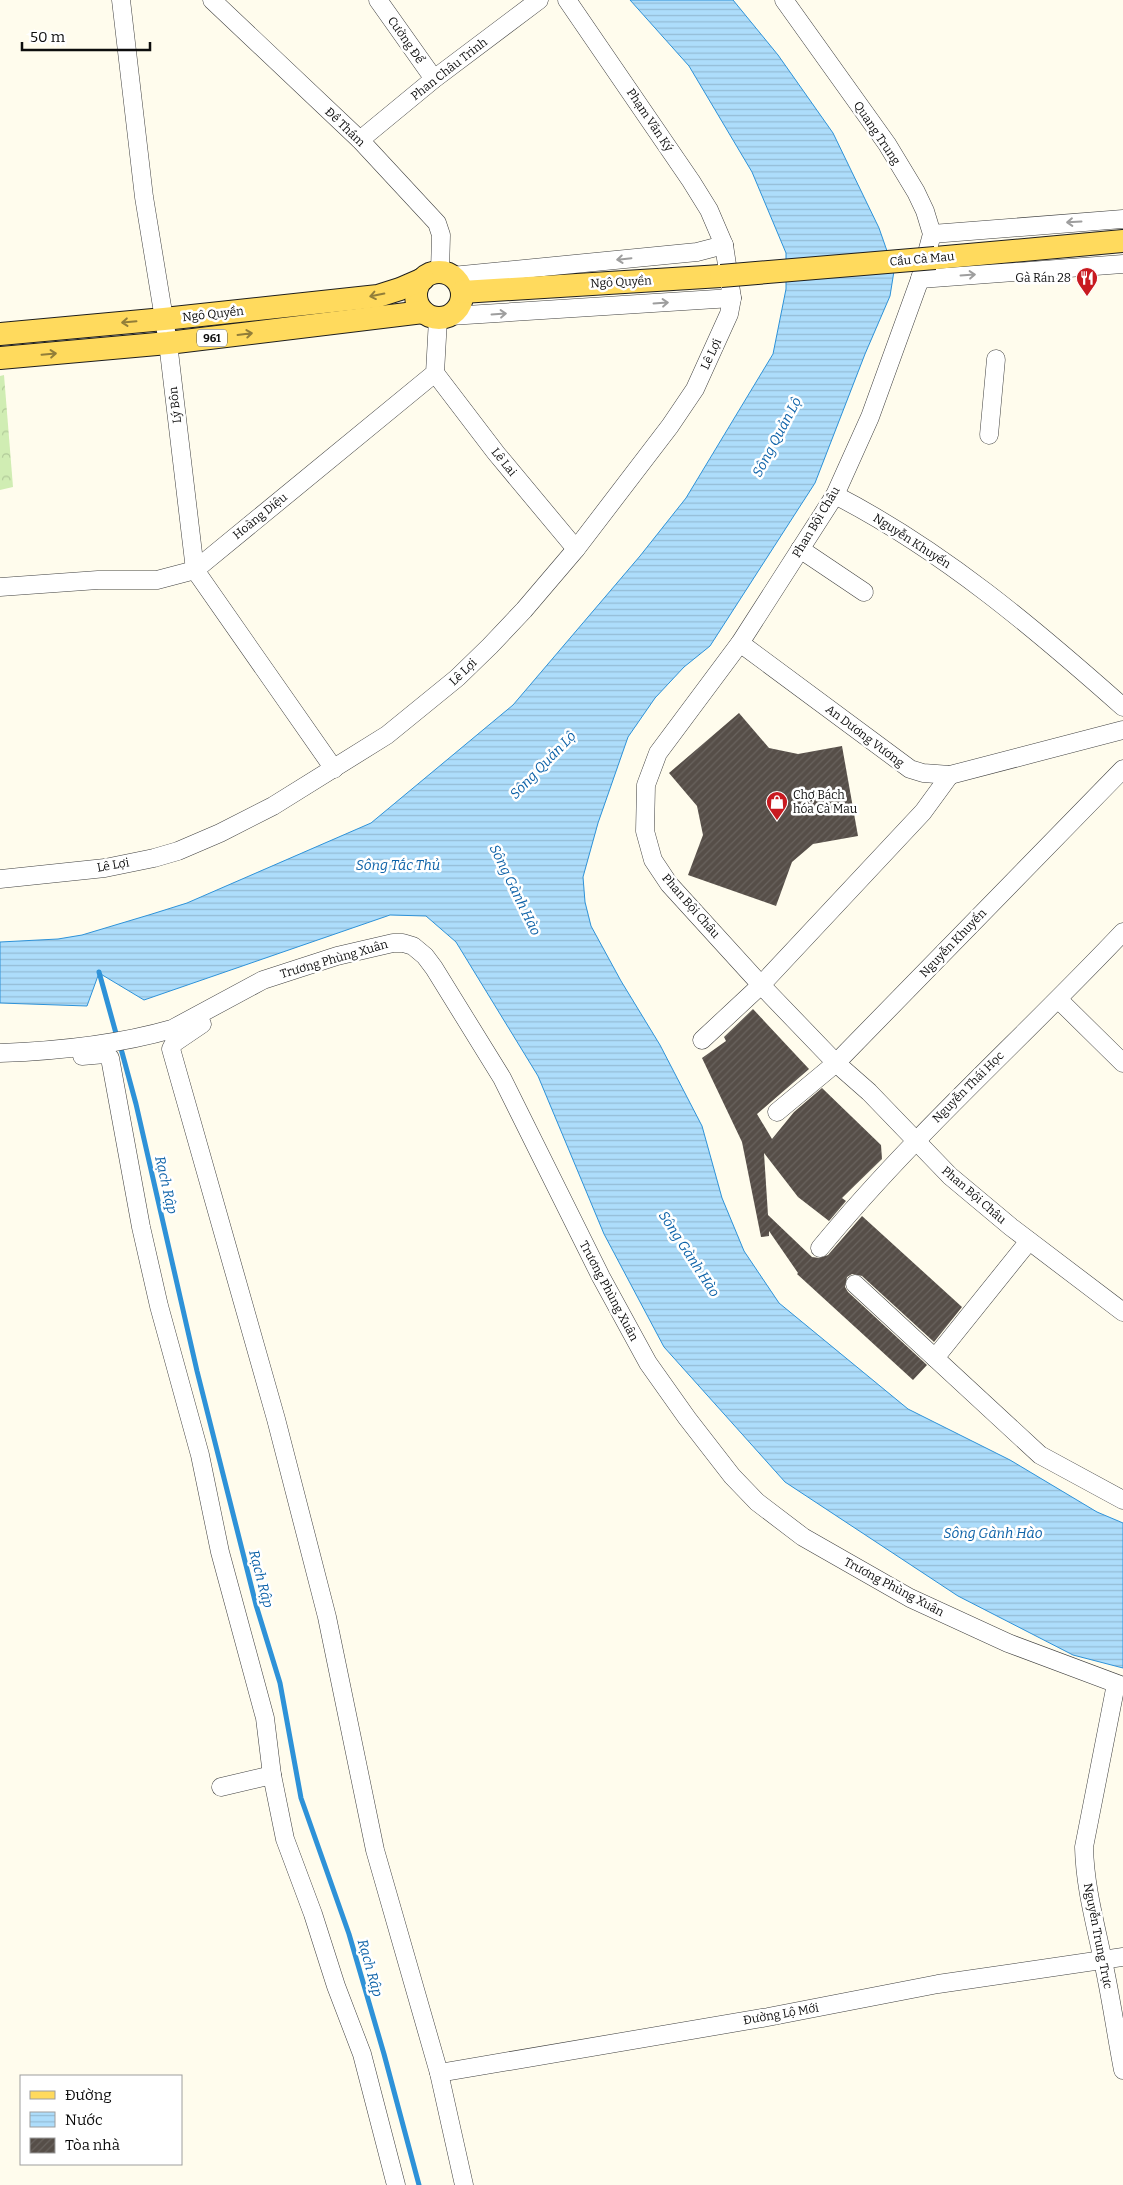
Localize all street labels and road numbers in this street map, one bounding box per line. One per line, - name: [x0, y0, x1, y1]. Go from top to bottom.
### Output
- street label: Cường Để: [385, 13, 428, 66]
- street label: Phan Châu Trinh: [408, 35, 490, 103]
- street label: Phạm Văn Ký: [624, 86, 677, 155]
- street label: Quang Trung: [851, 99, 903, 168]
- street label: Đề Thám: [322, 104, 369, 150]
- street label: Cầu Cà Mau: [889, 248, 955, 269]
- street label: Ngô Quyền: [590, 272, 653, 291]
- street label: Ngô Quyền: [182, 303, 245, 324]
- road number: 961: [197, 329, 227, 346]
- street label: Lê Lợi: [698, 336, 724, 372]
- street label: Lý Bôn: [166, 385, 184, 424]
- street label: Lê Lai: [488, 445, 520, 479]
- street label: Phan Bội Châu: [789, 483, 843, 560]
- street label: Hoàng Diệu: [230, 490, 290, 542]
- street label: Nguyễn Khuyến: [871, 510, 954, 571]
- street label: Lê Lợi: [446, 655, 480, 688]
- street label: An Dương Vương: [823, 702, 907, 770]
- street label: Lê Lợi: [96, 855, 131, 875]
- street label: Phan Bội Châu: [659, 871, 723, 941]
- street label: Nguyễn Khuyến: [916, 905, 989, 980]
- street label: Trương Phùng Xuân: [279, 937, 390, 981]
- street label: Nguyễn Thái Học: [929, 1048, 1007, 1126]
- street label: Phan Bội Châu: [939, 1163, 1009, 1227]
- street label: Trương Phùng Xuân: [577, 1239, 642, 1344]
- street label: Trương Phùng Xuân: [842, 1555, 947, 1620]
- street label: Nguyễn Trung Trực: [1081, 1882, 1115, 1990]
- street label: Đường Lộ Mới: [742, 2000, 820, 2028]

